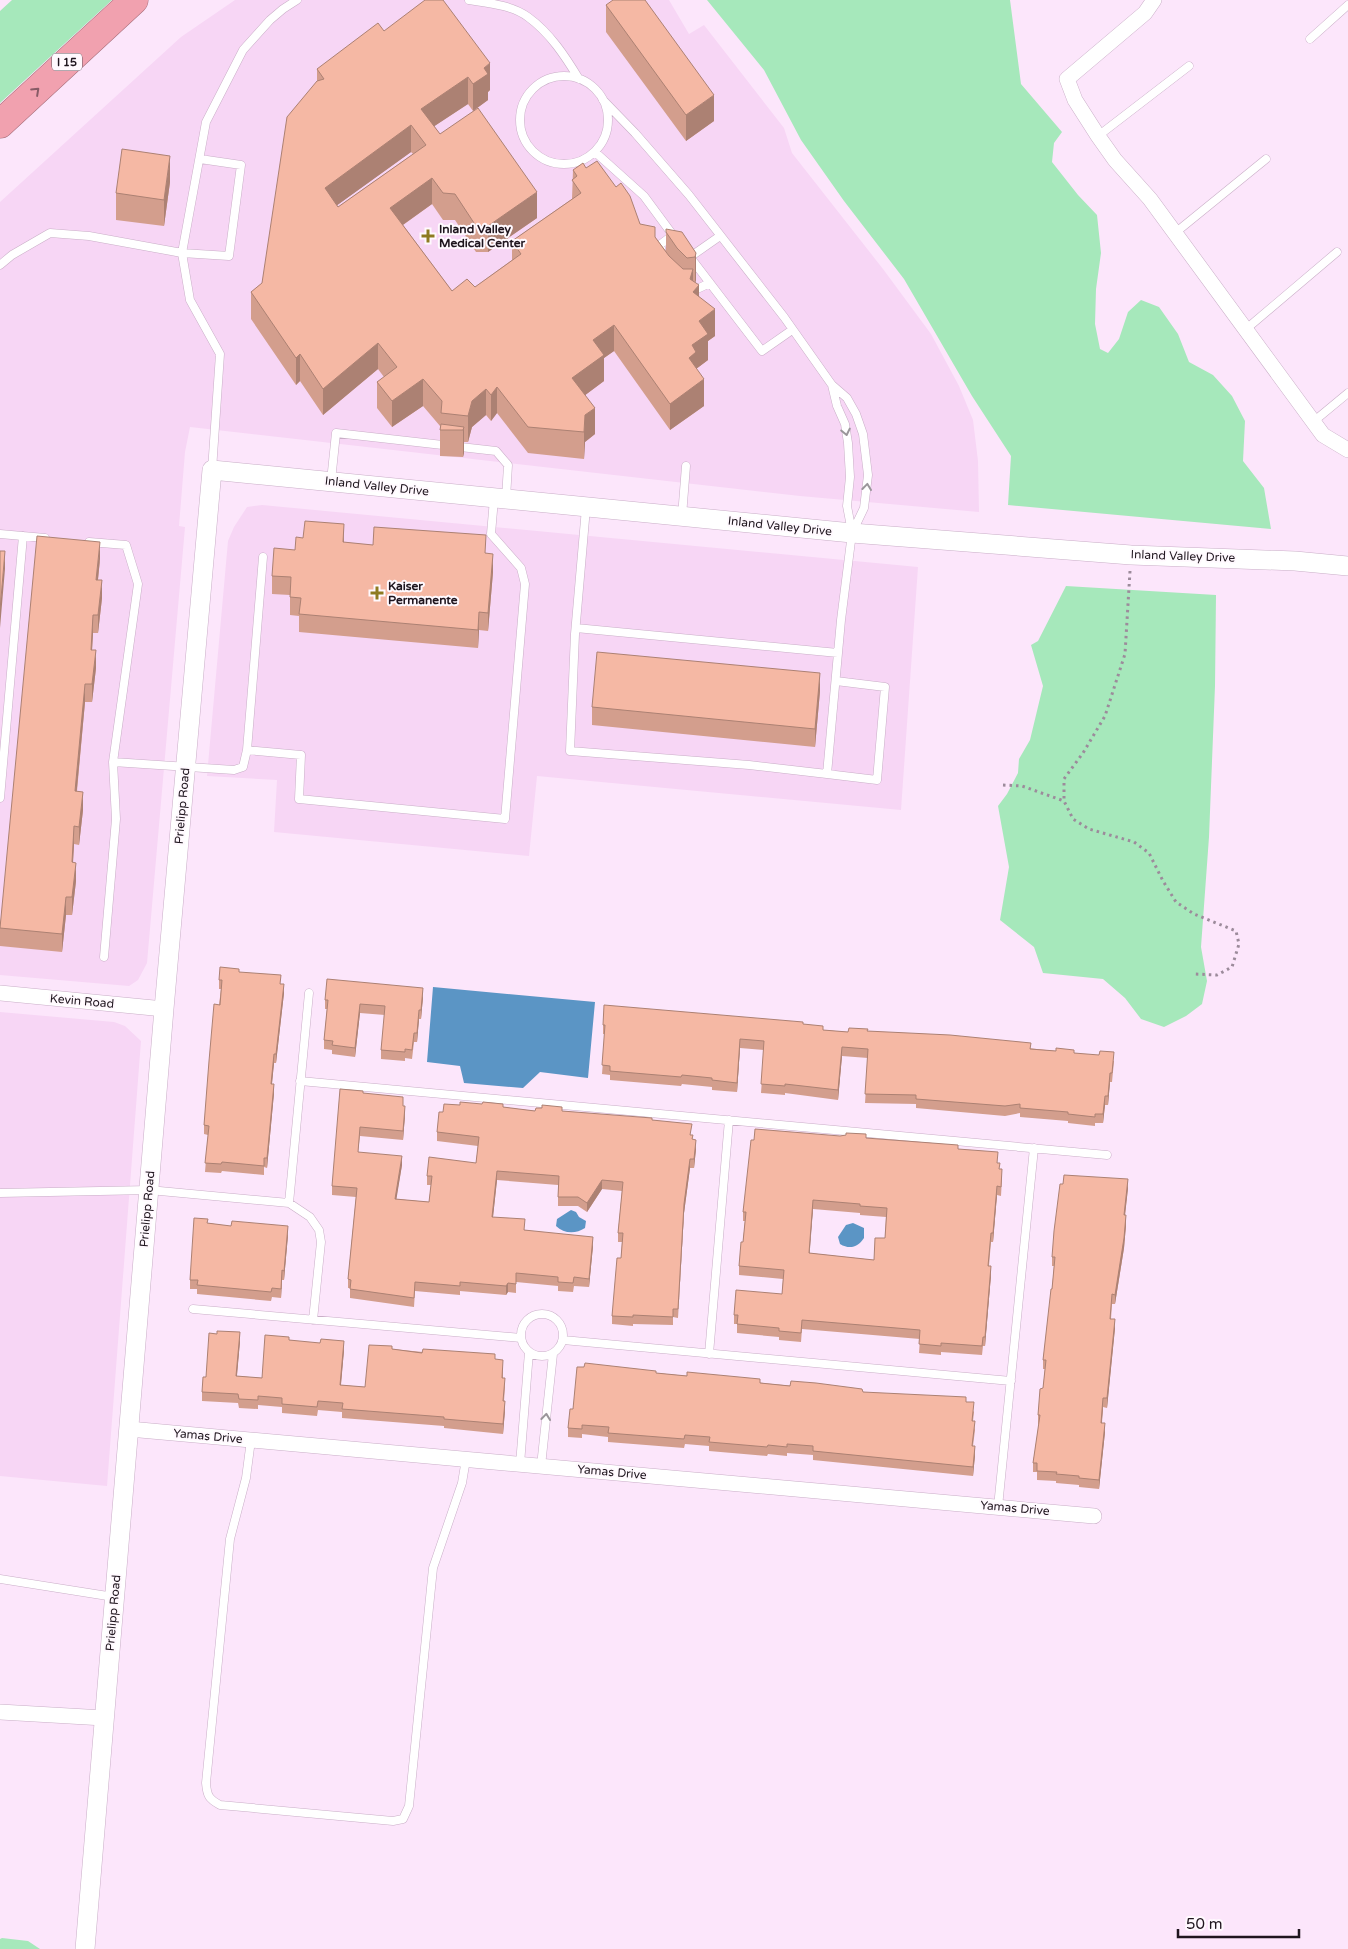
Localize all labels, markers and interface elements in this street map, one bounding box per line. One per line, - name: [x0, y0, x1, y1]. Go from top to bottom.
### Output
- road number: I 15: [52, 54, 82, 70]
- one-way arrow: [30, 88, 39, 97]
- place label: Inland Valley Medical Center: [439, 222, 525, 250]
- marker: Inland Valley Medical Center: [421, 229, 435, 243]
- one-way arrow: [840, 427, 851, 436]
- street label: Inland Valley Drive: [324, 474, 430, 498]
- one-way arrow: [861, 483, 872, 491]
- street label: Inland Valley Drive: [727, 514, 833, 538]
- street label: Inland Valley Drive: [1130, 547, 1236, 565]
- place label: Kaiser Permanente: [388, 579, 458, 607]
- marker: Kaiser Permanente: [370, 586, 384, 600]
- street label: Prielipp Road: [172, 767, 192, 845]
- street label: Kevin Road: [49, 991, 115, 1011]
- street label: Prielipp Road: [137, 1170, 157, 1248]
- one-way arrow: [540, 1413, 551, 1421]
- street label: Yamas Drive: [173, 1426, 244, 1446]
- street label: Yamas Drive: [577, 1462, 648, 1482]
- street label: Yamas Drive: [980, 1498, 1051, 1518]
- street label: Prielipp Road: [103, 1574, 123, 1652]
- scale bar: [1178, 1906, 1299, 1938]
- text: 50 m: [1186, 1915, 1223, 1933]

